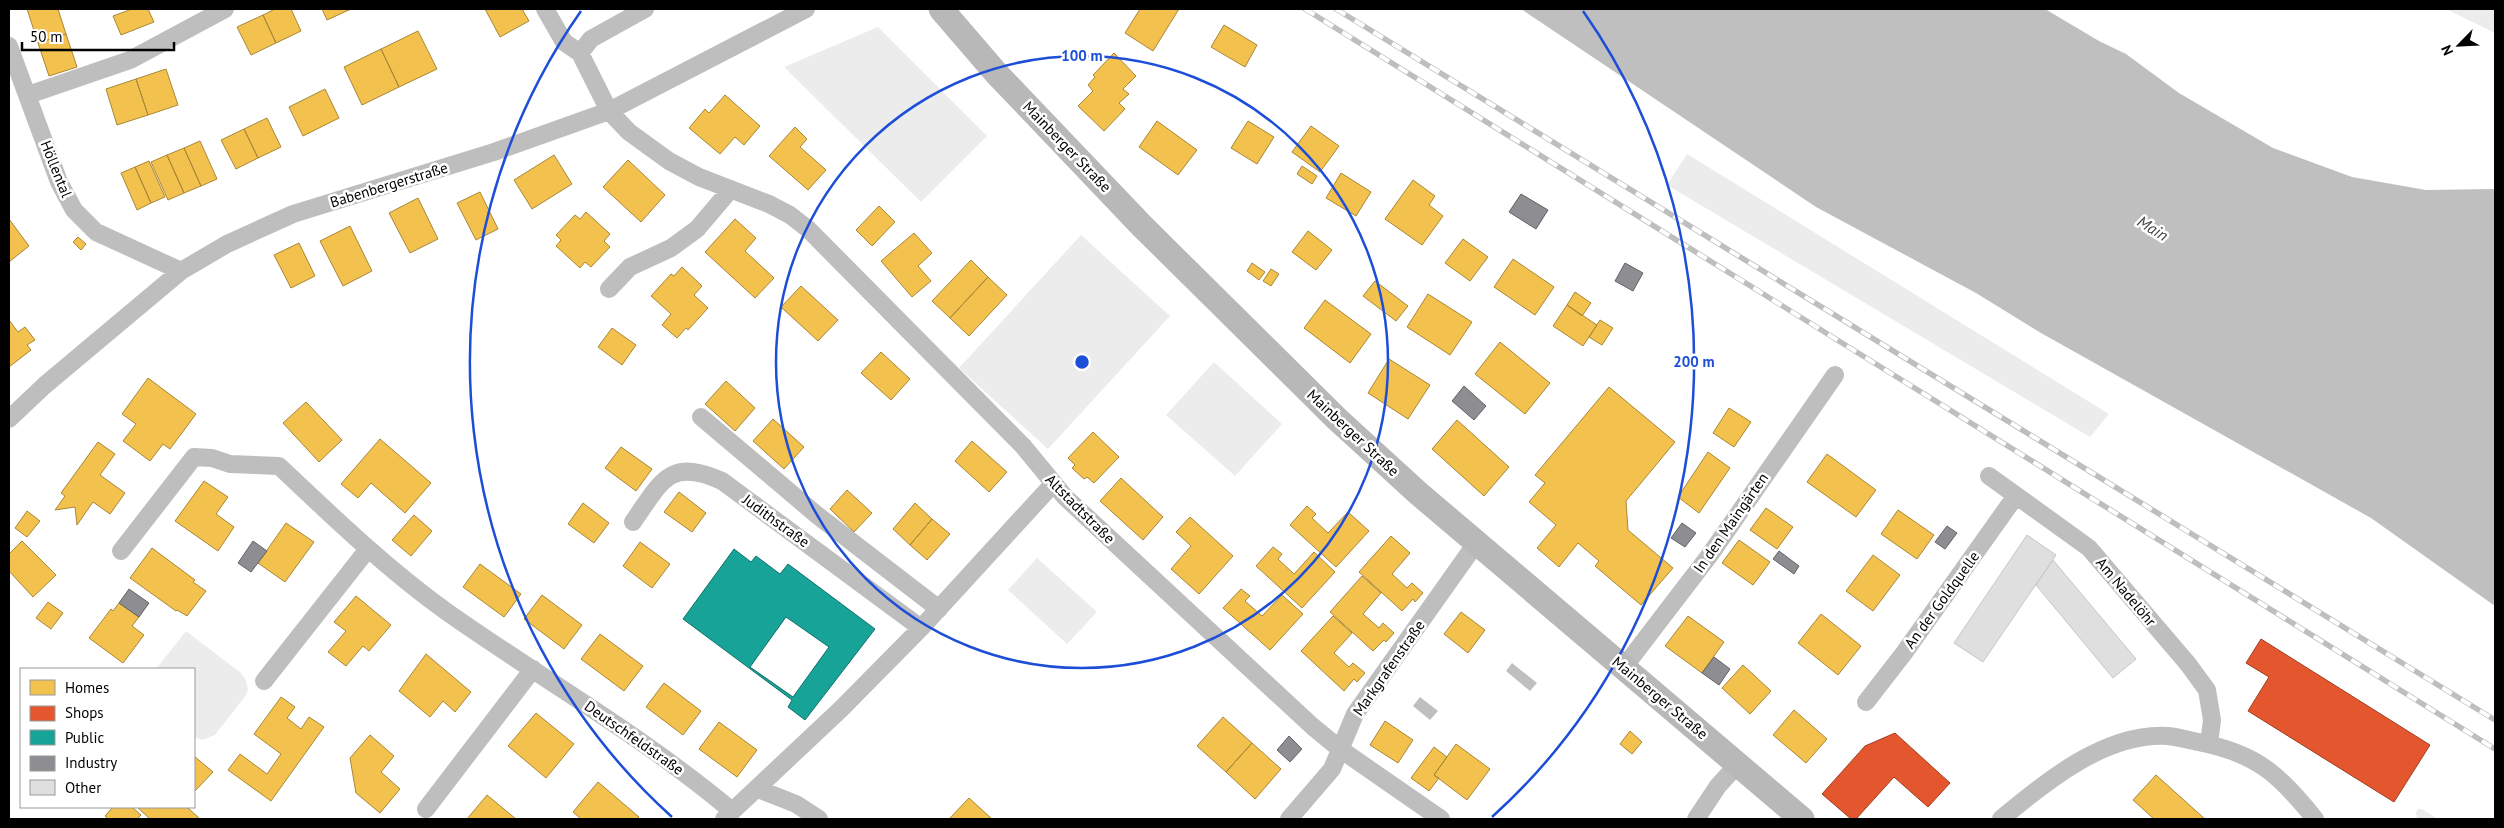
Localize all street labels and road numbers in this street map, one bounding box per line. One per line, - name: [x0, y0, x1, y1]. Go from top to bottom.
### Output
- street label: Mainberger Straße: [1019, 97, 1116, 196]
- street label: Höllental: [36, 138, 77, 201]
- street label: Babenbergerstraße: [328, 158, 450, 211]
- street label: Mainberger Straße: [1303, 385, 1403, 480]
- street label: In den Maingärten: [1689, 469, 1772, 576]
- street label: Altstadtstraße: [1042, 470, 1119, 547]
- street label: Judithstraße: [738, 489, 814, 551]
- street label: An der Goldquelle: [1900, 547, 1983, 652]
- street label: Am Nadelöhr: [2092, 553, 2161, 630]
- street label: Markgrafenstraße: [1348, 616, 1429, 719]
- street label: Mainberger Straße: [1609, 652, 1712, 743]
- street label: Deutschfeldstraße: [581, 696, 688, 779]

